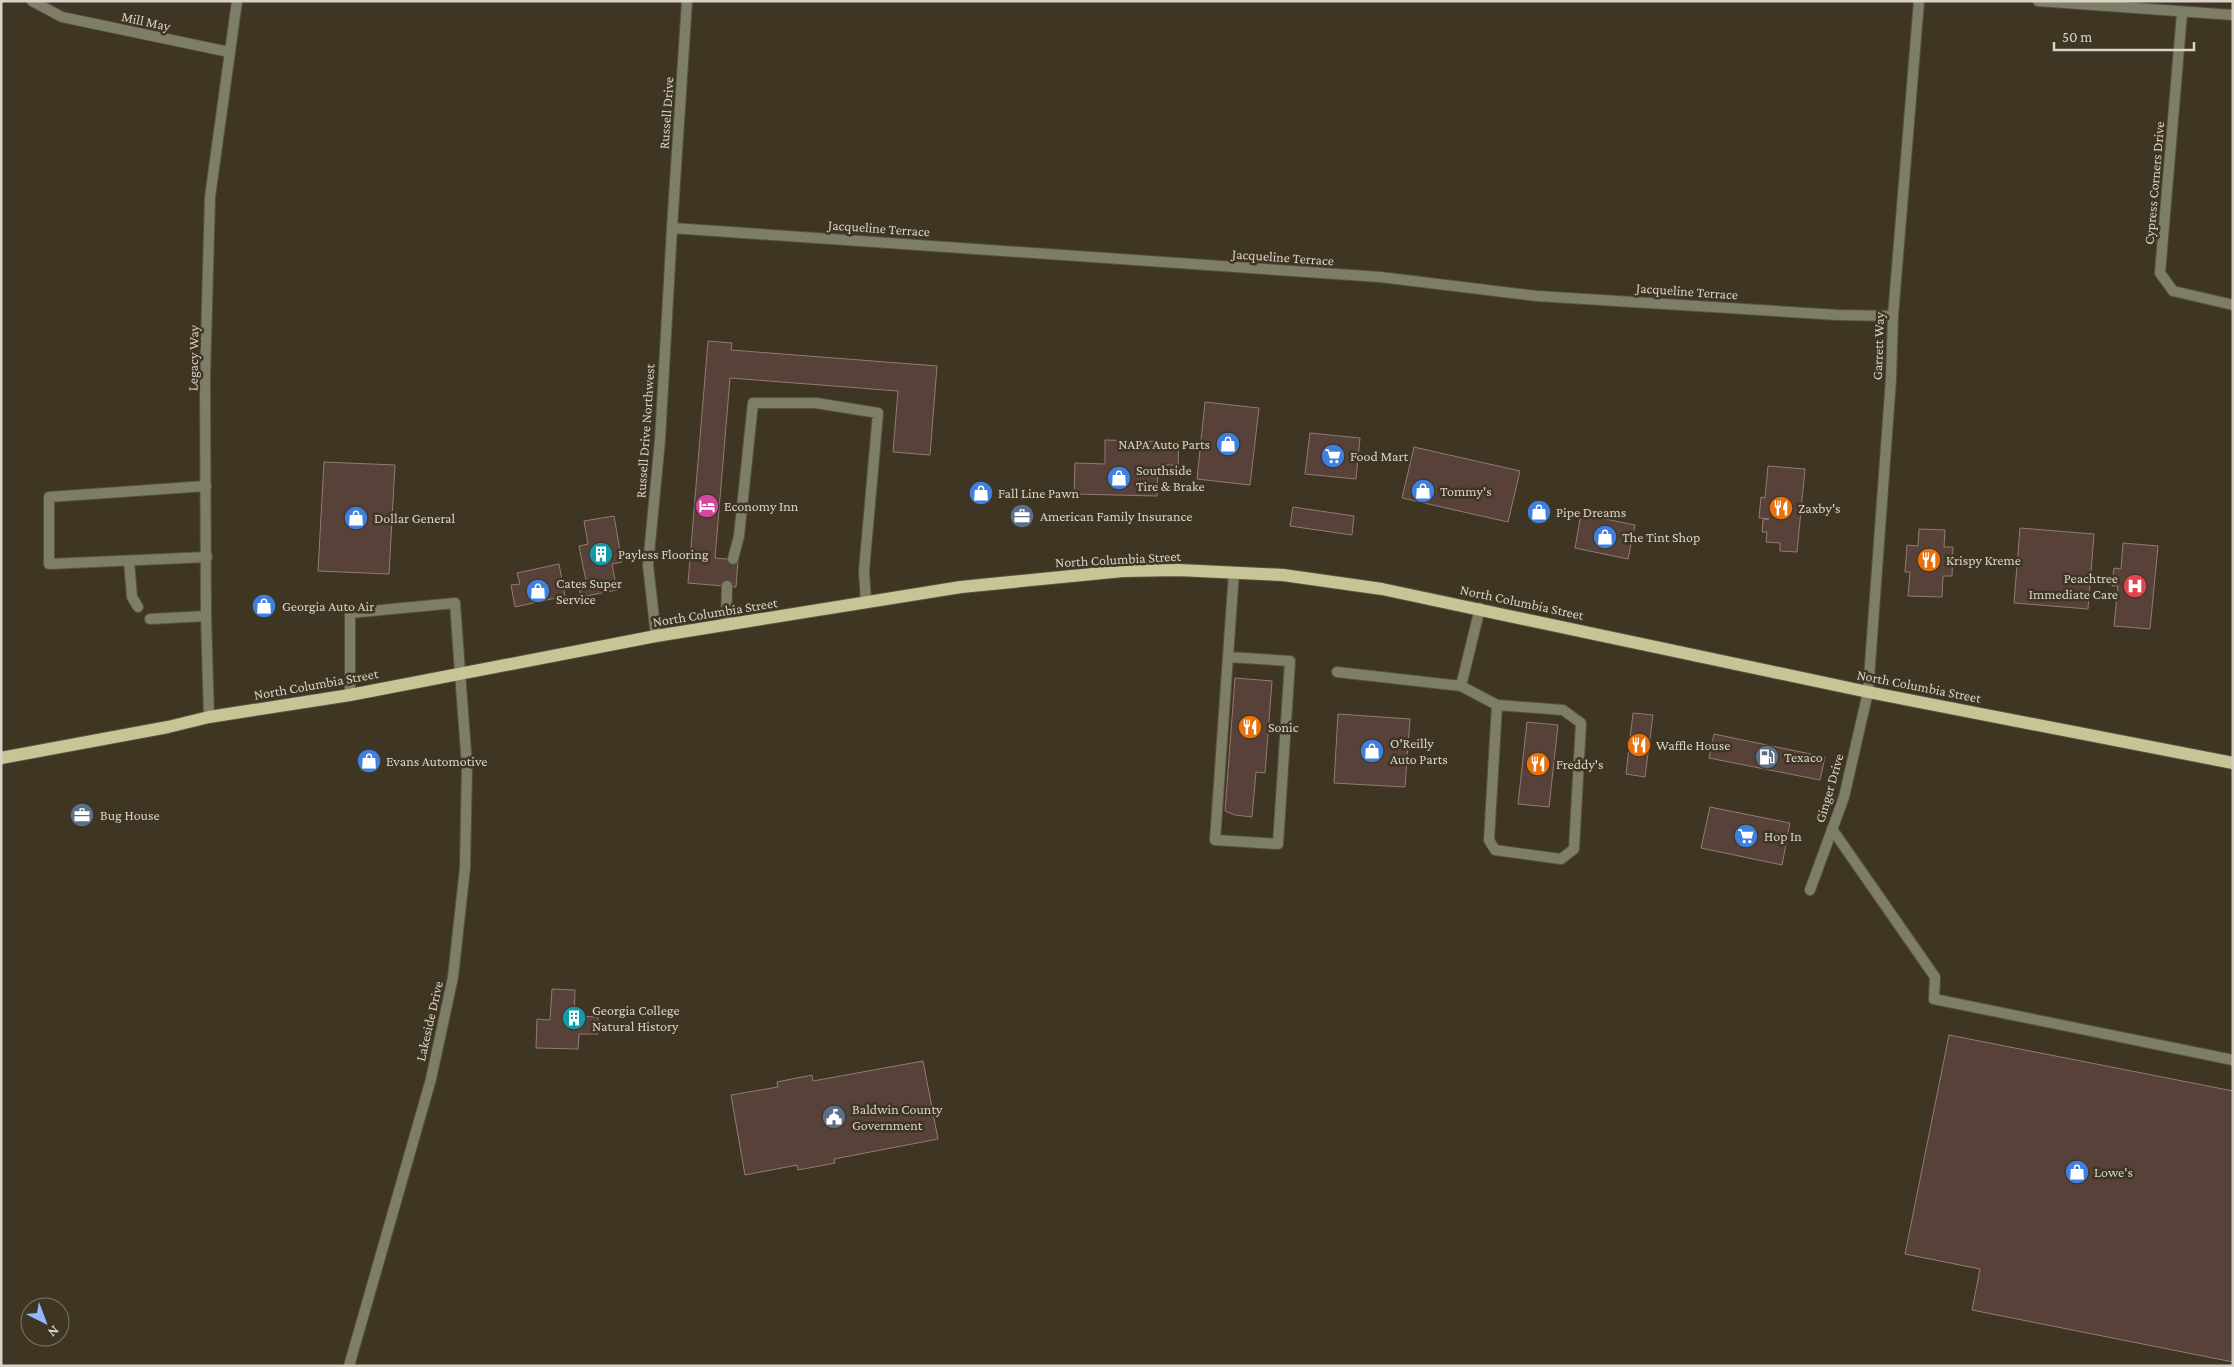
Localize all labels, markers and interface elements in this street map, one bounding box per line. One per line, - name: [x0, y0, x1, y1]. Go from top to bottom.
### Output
- street label: Mill May: [120, 8, 173, 34]
- scale bar: [2054, 20, 2194, 52]
- text: 50 m: [2062, 29, 2092, 45]
- street label: Russell Drive: [655, 76, 677, 150]
- street label: Cypress Corners Drive: [2141, 121, 2167, 245]
- street label: Jacqueline Terrace: [826, 216, 930, 240]
- street label: Jacqueline Terrace: [1230, 245, 1334, 269]
- street label: Jacqueline Terrace: [1634, 279, 1738, 303]
- street label: Garrett Way: [1869, 311, 1887, 380]
- street label: Legacy Way: [184, 324, 202, 391]
- street label: Russell Drive Northwest: [632, 363, 658, 499]
- shop icon: NAPA Auto Parts: [1215, 431, 1241, 457]
- place label: NAPA Auto Parts: [1118, 436, 1210, 452]
- supermarket icon: Food Mart: [1320, 443, 1346, 469]
- place label: Food Mart: [1350, 448, 1409, 464]
- place label: Southside Tire & Brake: [1136, 462, 1205, 494]
- shop icon: Southside Tire & Brake: [1106, 465, 1132, 491]
- shop icon: Tommy's: [1410, 478, 1436, 504]
- shop icon: Fall Line Pawn: [968, 480, 994, 506]
- place label: Tommy's: [1440, 483, 1492, 499]
- place label: Fall Line Pawn: [998, 485, 1080, 501]
- hotel icon: Economy Inn: [694, 493, 720, 519]
- restaurant icon: Zaxby's: [1768, 495, 1794, 521]
- place label: Economy Inn: [724, 498, 799, 514]
- shop icon: Pipe Dreams: [1526, 499, 1552, 525]
- place label: Zaxby's: [1798, 500, 1841, 516]
- office icon: American Family Insurance: [1009, 503, 1035, 529]
- place label: Pipe Dreams: [1556, 504, 1626, 520]
- shop icon: Dollar General: [343, 505, 369, 531]
- place label: American Family Insurance: [1040, 508, 1192, 524]
- place label: Dollar General: [374, 510, 456, 526]
- shop icon: The Tint Shop: [1592, 524, 1618, 550]
- place label: The Tint Shop: [1622, 529, 1700, 545]
- building icon: Payless Flooring: [588, 541, 614, 567]
- place label: Payless Flooring: [618, 546, 709, 562]
- restaurant icon: Krispy Kreme: [1916, 547, 1942, 573]
- street label: North Columbia Street: [1055, 548, 1182, 570]
- place label: Krispy Kreme: [1946, 552, 2021, 568]
- place label: Peachtree Immediate Care: [2029, 570, 2118, 602]
- hospital icon: Peachtree Immediate Care: [2122, 573, 2148, 599]
- place label: Cates Super Service: [556, 575, 622, 607]
- shop icon: Cates Super Service: [525, 578, 551, 604]
- street label: North Columbia Street: [1459, 581, 1586, 623]
- shop icon: Georgia Auto Air: [251, 593, 277, 619]
- street label: North Columbia Street: [651, 594, 779, 630]
- place label: Georgia Auto Air: [282, 598, 374, 614]
- street label: North Columbia Street: [253, 665, 380, 703]
- street label: North Columbia Street: [1856, 666, 1983, 706]
- restaurant icon: Sonic: [1237, 714, 1263, 740]
- place label: Sonic: [1268, 719, 1299, 735]
- restaurant icon: Waffle House: [1626, 732, 1652, 758]
- place label: O'Reilly Auto Parts: [1390, 735, 1448, 767]
- place label: Waffle House: [1656, 737, 1730, 753]
- shop icon: O'Reilly Auto Parts: [1359, 738, 1385, 764]
- fuel station icon: Texaco: [1754, 744, 1780, 770]
- shop icon: Evans Automotive: [356, 748, 382, 774]
- place label: Texaco: [1784, 749, 1823, 765]
- restaurant icon: Freddy's: [1525, 751, 1551, 777]
- street label: Ginger Drive: [1812, 752, 1846, 824]
- place label: Evans Automotive: [386, 753, 488, 769]
- place label: Freddy's: [1556, 756, 1604, 772]
- office icon: Bug House: [69, 802, 95, 828]
- place label: Bug House: [100, 807, 160, 823]
- supermarket icon: Hop In: [1733, 823, 1759, 849]
- place label: Hop In: [1764, 828, 1802, 844]
- street label: Lakeside Drive: [412, 979, 446, 1063]
- place label: Georgia College Natural History: [592, 1002, 680, 1034]
- building icon: Georgia College Natural History: [561, 1005, 587, 1031]
- place label: Baldwin County Government: [852, 1101, 943, 1133]
- public building icon: Baldwin County Government: [821, 1104, 847, 1130]
- shop icon: Lowe's: [2064, 1159, 2090, 1185]
- place label: Lowe's: [2094, 1164, 2133, 1180]
- north arrow: [20, 1297, 70, 1347]
- text: N: [44, 1323, 63, 1341]

